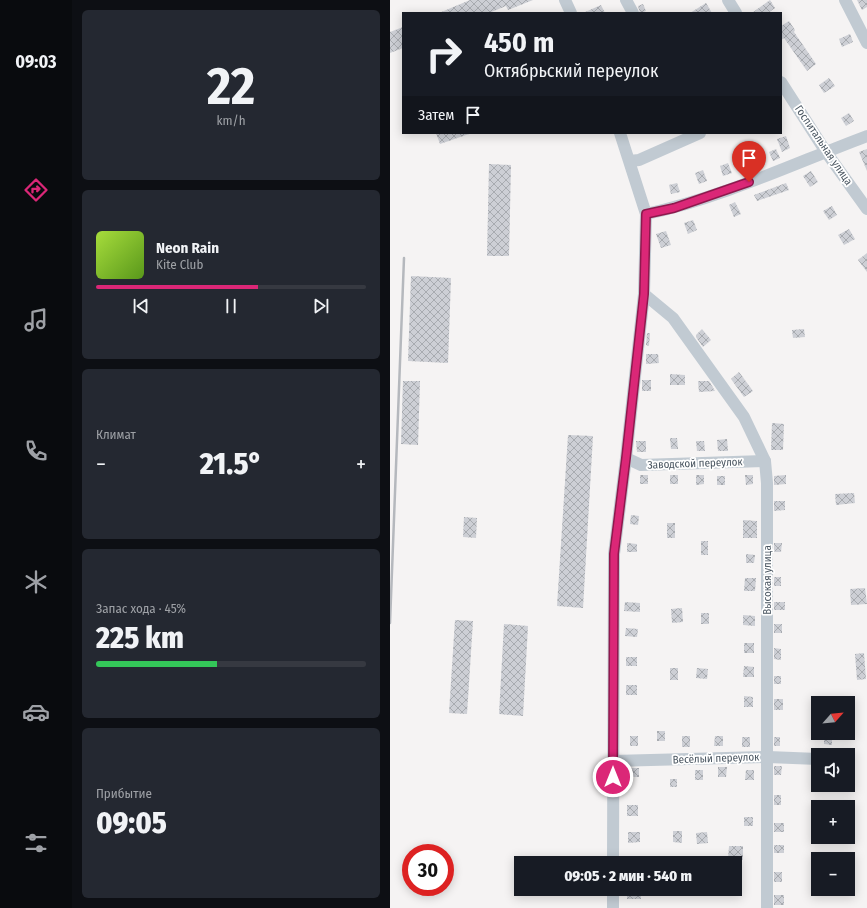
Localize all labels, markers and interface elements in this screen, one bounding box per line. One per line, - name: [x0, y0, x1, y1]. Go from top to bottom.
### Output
- text: 450 m: [484, 26, 554, 59]
- icon: right: [418, 28, 470, 80]
- text: 09:03: [15, 51, 57, 73]
- text: 22: [207, 55, 255, 118]
- text: Октябрьский переулок: [484, 60, 658, 82]
- street label: Госпитальная улица: [792, 103, 855, 188]
- icon: arrive: [462, 104, 484, 126]
- text: Затем: [418, 106, 454, 124]
- text: km/h: [217, 113, 246, 128]
- pin: [732, 141, 766, 182]
- icon: arrive: [738, 147, 760, 169]
- icon: directions: [22, 176, 50, 204]
- text: Neon Rain: [156, 239, 219, 257]
- text: Kite Club: [156, 257, 203, 272]
- icon: previous: [130, 295, 152, 317]
- icon: pause: [220, 295, 242, 317]
- icon: next: [310, 295, 332, 317]
- icon: music: [22, 306, 50, 334]
- text: Климат: [96, 427, 136, 442]
- icon: phone: [22, 437, 50, 465]
- text: 21.5°: [200, 446, 262, 482]
- text: −: [96, 451, 106, 478]
- text: +: [356, 451, 366, 478]
- street label: Заводской переулок: [647, 455, 744, 472]
- street label: Высокая улица: [761, 545, 774, 615]
- icon: climate: [22, 568, 50, 596]
- text: Запас хода · 45%: [96, 601, 186, 616]
- text: 225 km: [96, 620, 184, 656]
- north arrow: [811, 696, 855, 740]
- map controls: [811, 696, 855, 896]
- icon: car: [22, 698, 50, 726]
- button: sound: [811, 748, 855, 792]
- street label: Весёлый переулок: [673, 750, 760, 767]
- position arrow: [592, 756, 634, 798]
- text: Прибытие: [96, 786, 152, 801]
- button: +: [811, 800, 855, 844]
- text: 09:05: [96, 805, 167, 841]
- icon: filters: [22, 829, 50, 857]
- speed limit sign: 30: [402, 844, 454, 896]
- button: −: [811, 852, 855, 896]
- text: 09:05 · 2 мин · 540 m: [564, 867, 692, 885]

